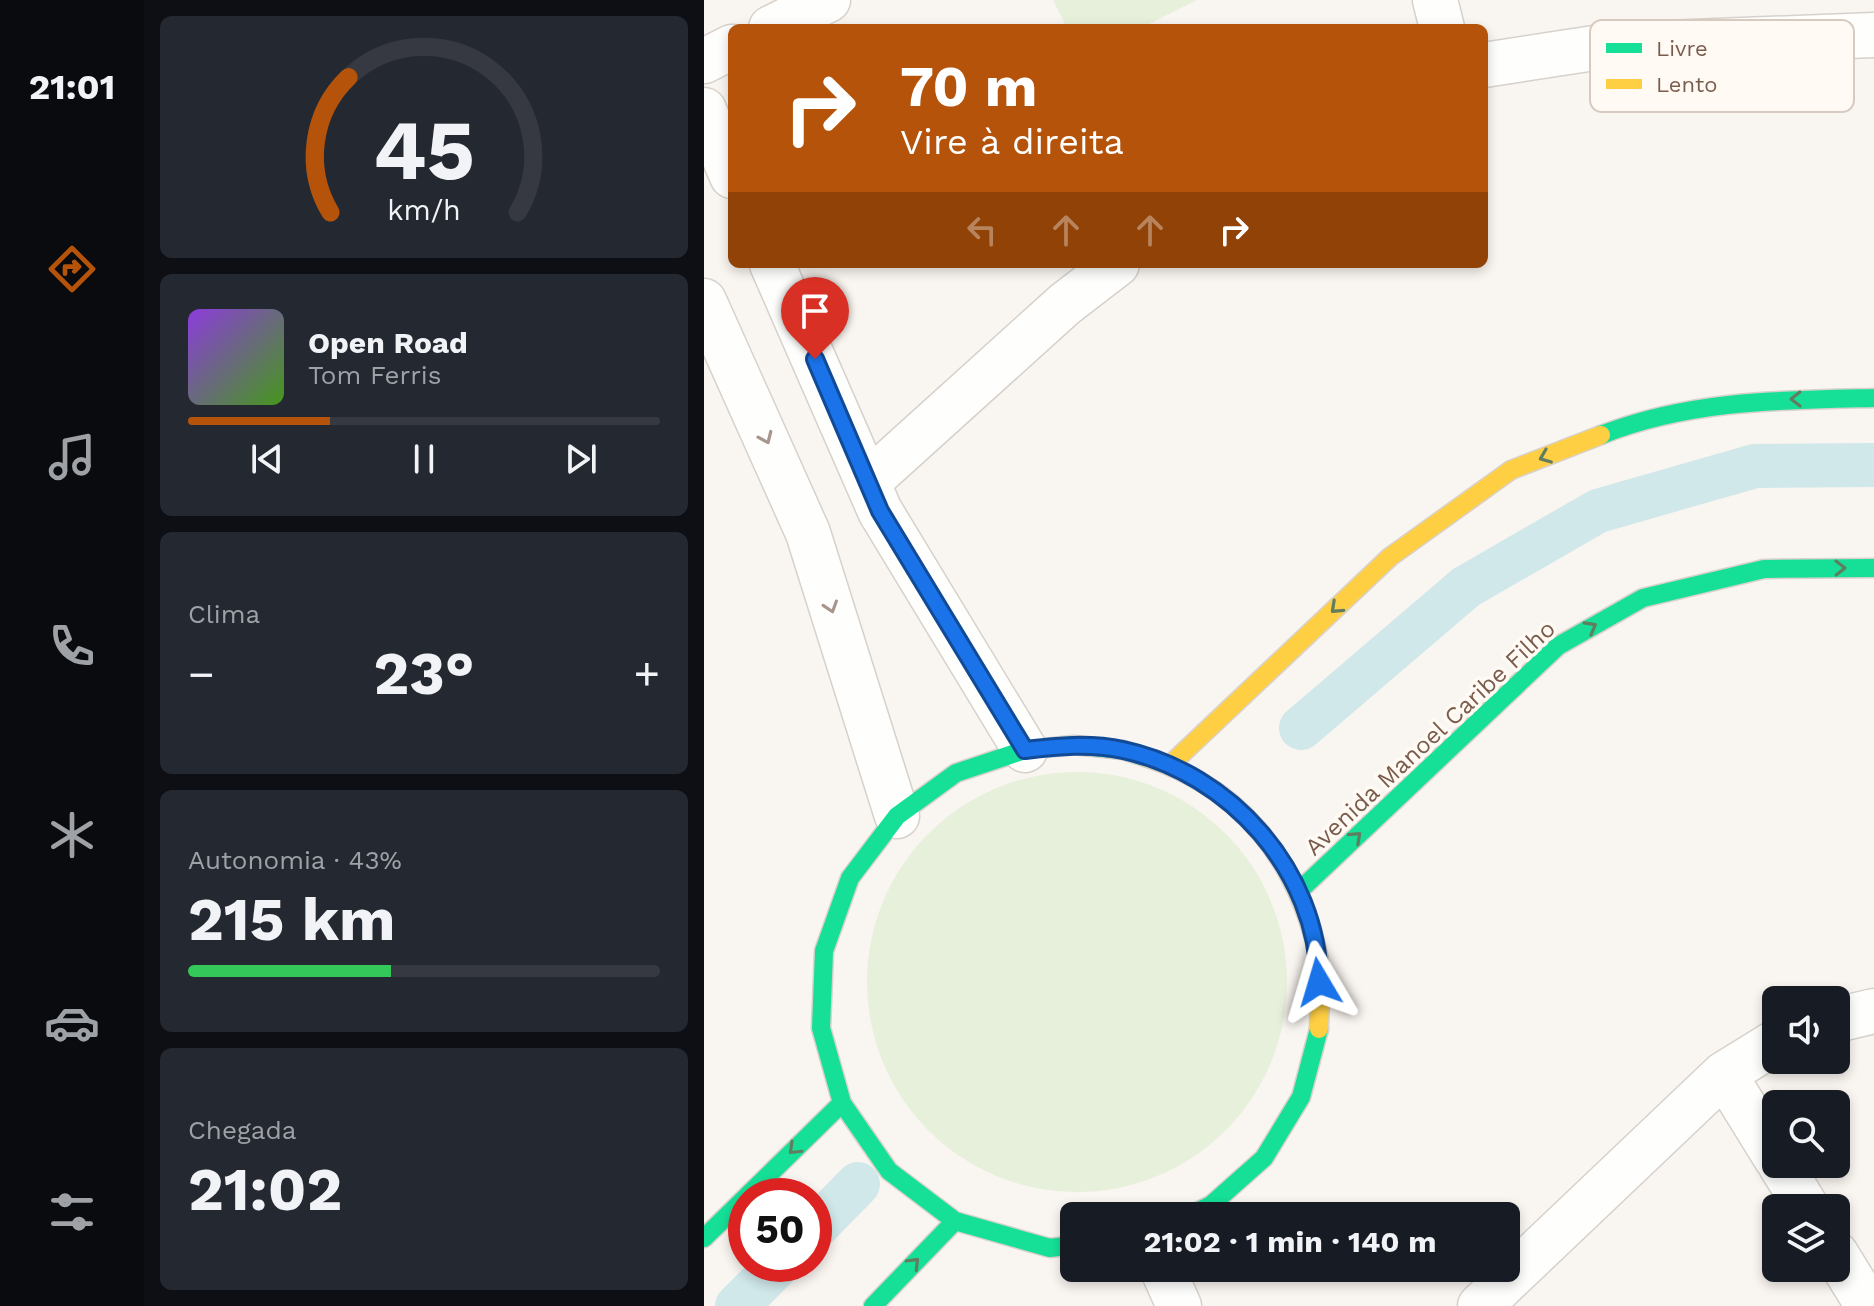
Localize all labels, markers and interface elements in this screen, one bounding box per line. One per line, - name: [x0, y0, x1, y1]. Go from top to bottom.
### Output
- legend: [1590, 20, 1854, 112]
- text: Livre: [1656, 36, 1708, 61]
- text: 70 m: [900, 54, 1037, 120]
- icon: right: [768, 56, 872, 160]
- text: 21:01: [29, 66, 115, 108]
- text: Lento: [1656, 72, 1717, 97]
- text: 45: [373, 102, 475, 199]
- text: Vire à direita: [900, 121, 1124, 163]
- text: km/h: [387, 193, 461, 227]
- icon: left: [960, 208, 1004, 252]
- icon: ahead: [1044, 208, 1088, 252]
- icon: ahead: [1128, 208, 1172, 252]
- icon: right: [1212, 208, 1256, 252]
- icon: directions: [44, 241, 100, 297]
- pin: [781, 277, 849, 359]
- icon: arrive: [793, 289, 837, 333]
- text: Open Road: [308, 325, 468, 360]
- text: Tom Ferris: [308, 360, 441, 390]
- one-way arrow: [1789, 391, 1802, 408]
- icon: music: [44, 429, 100, 485]
- one-way arrow: [757, 430, 773, 445]
- icon: previous: [245, 437, 289, 481]
- icon: pause: [402, 437, 446, 481]
- icon: next: [559, 437, 603, 481]
- one-way arrow: [1539, 447, 1553, 464]
- one-way arrow: [1834, 559, 1847, 577]
- text: Clima: [188, 599, 260, 629]
- one-way arrow: [1330, 599, 1345, 613]
- one-way arrow: [822, 600, 838, 613]
- street label: Avenida Manoel Caribe Filho: [1299, 615, 1561, 861]
- icon: phone: [44, 618, 100, 674]
- one-way arrow: [1582, 621, 1597, 637]
- text: 23°: [373, 638, 475, 709]
- text: −: [188, 648, 215, 700]
- text: +: [633, 648, 660, 700]
- icon: climate: [44, 807, 100, 863]
- one-way arrow: [1347, 832, 1361, 846]
- text: Autonomia · 43%: [188, 845, 402, 875]
- text: 215 km: [188, 884, 396, 955]
- position arrow: [1277, 940, 1361, 1024]
- map controls: [1762, 986, 1850, 1282]
- button: sound: [1762, 986, 1850, 1074]
- icon: car: [44, 995, 100, 1051]
- button: search: [1762, 1090, 1850, 1178]
- text: Chegada: [188, 1115, 297, 1145]
- one-way arrow: [789, 1140, 804, 1154]
- text: 21:02: [188, 1154, 342, 1225]
- speed limit sign: 50: [728, 1178, 832, 1282]
- icon: filters: [44, 1184, 100, 1240]
- button: layers: [1762, 1194, 1850, 1282]
- text: 21:02 · 1 min · 140 m: [1144, 1224, 1436, 1259]
- one-way arrow: [905, 1258, 919, 1272]

